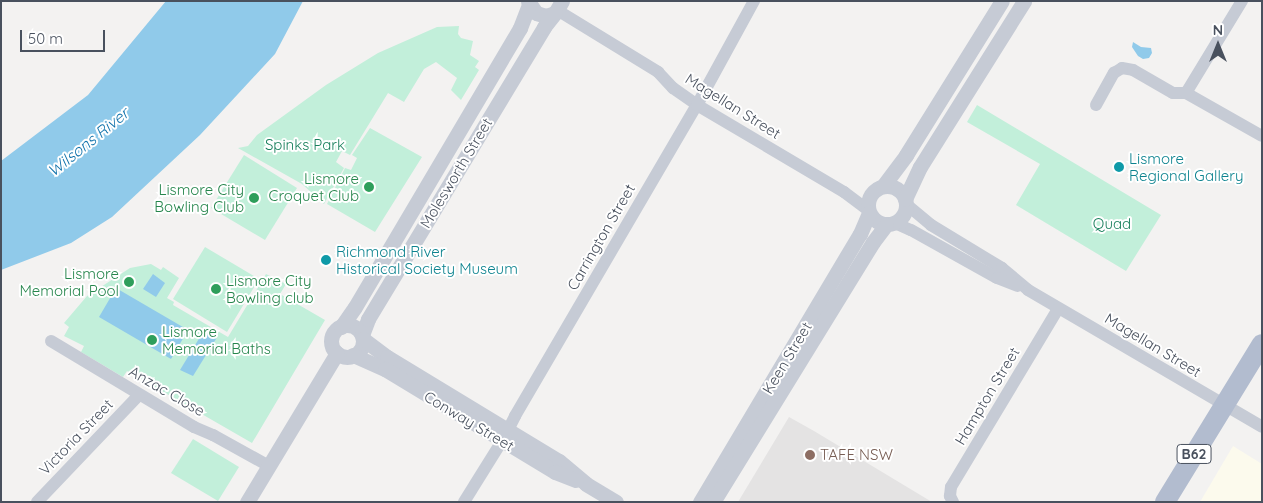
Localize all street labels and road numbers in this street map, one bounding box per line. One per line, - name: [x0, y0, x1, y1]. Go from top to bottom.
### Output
- street label: Magellan Street: [682, 70, 784, 142]
- street label: Molesworth Street: [416, 115, 496, 231]
- street label: Carrington Street: [563, 181, 639, 293]
- street label: Magellan Street: [1102, 309, 1204, 381]
- street label: Keen Street: [759, 319, 815, 397]
- street label: Hampton Street: [951, 344, 1023, 448]
- street label: Anzac Close: [126, 362, 208, 420]
- street label: Conway Street: [421, 387, 517, 455]
- street label: Victoria Street: [35, 395, 117, 479]
- road number: B62: [1176, 442, 1212, 466]

